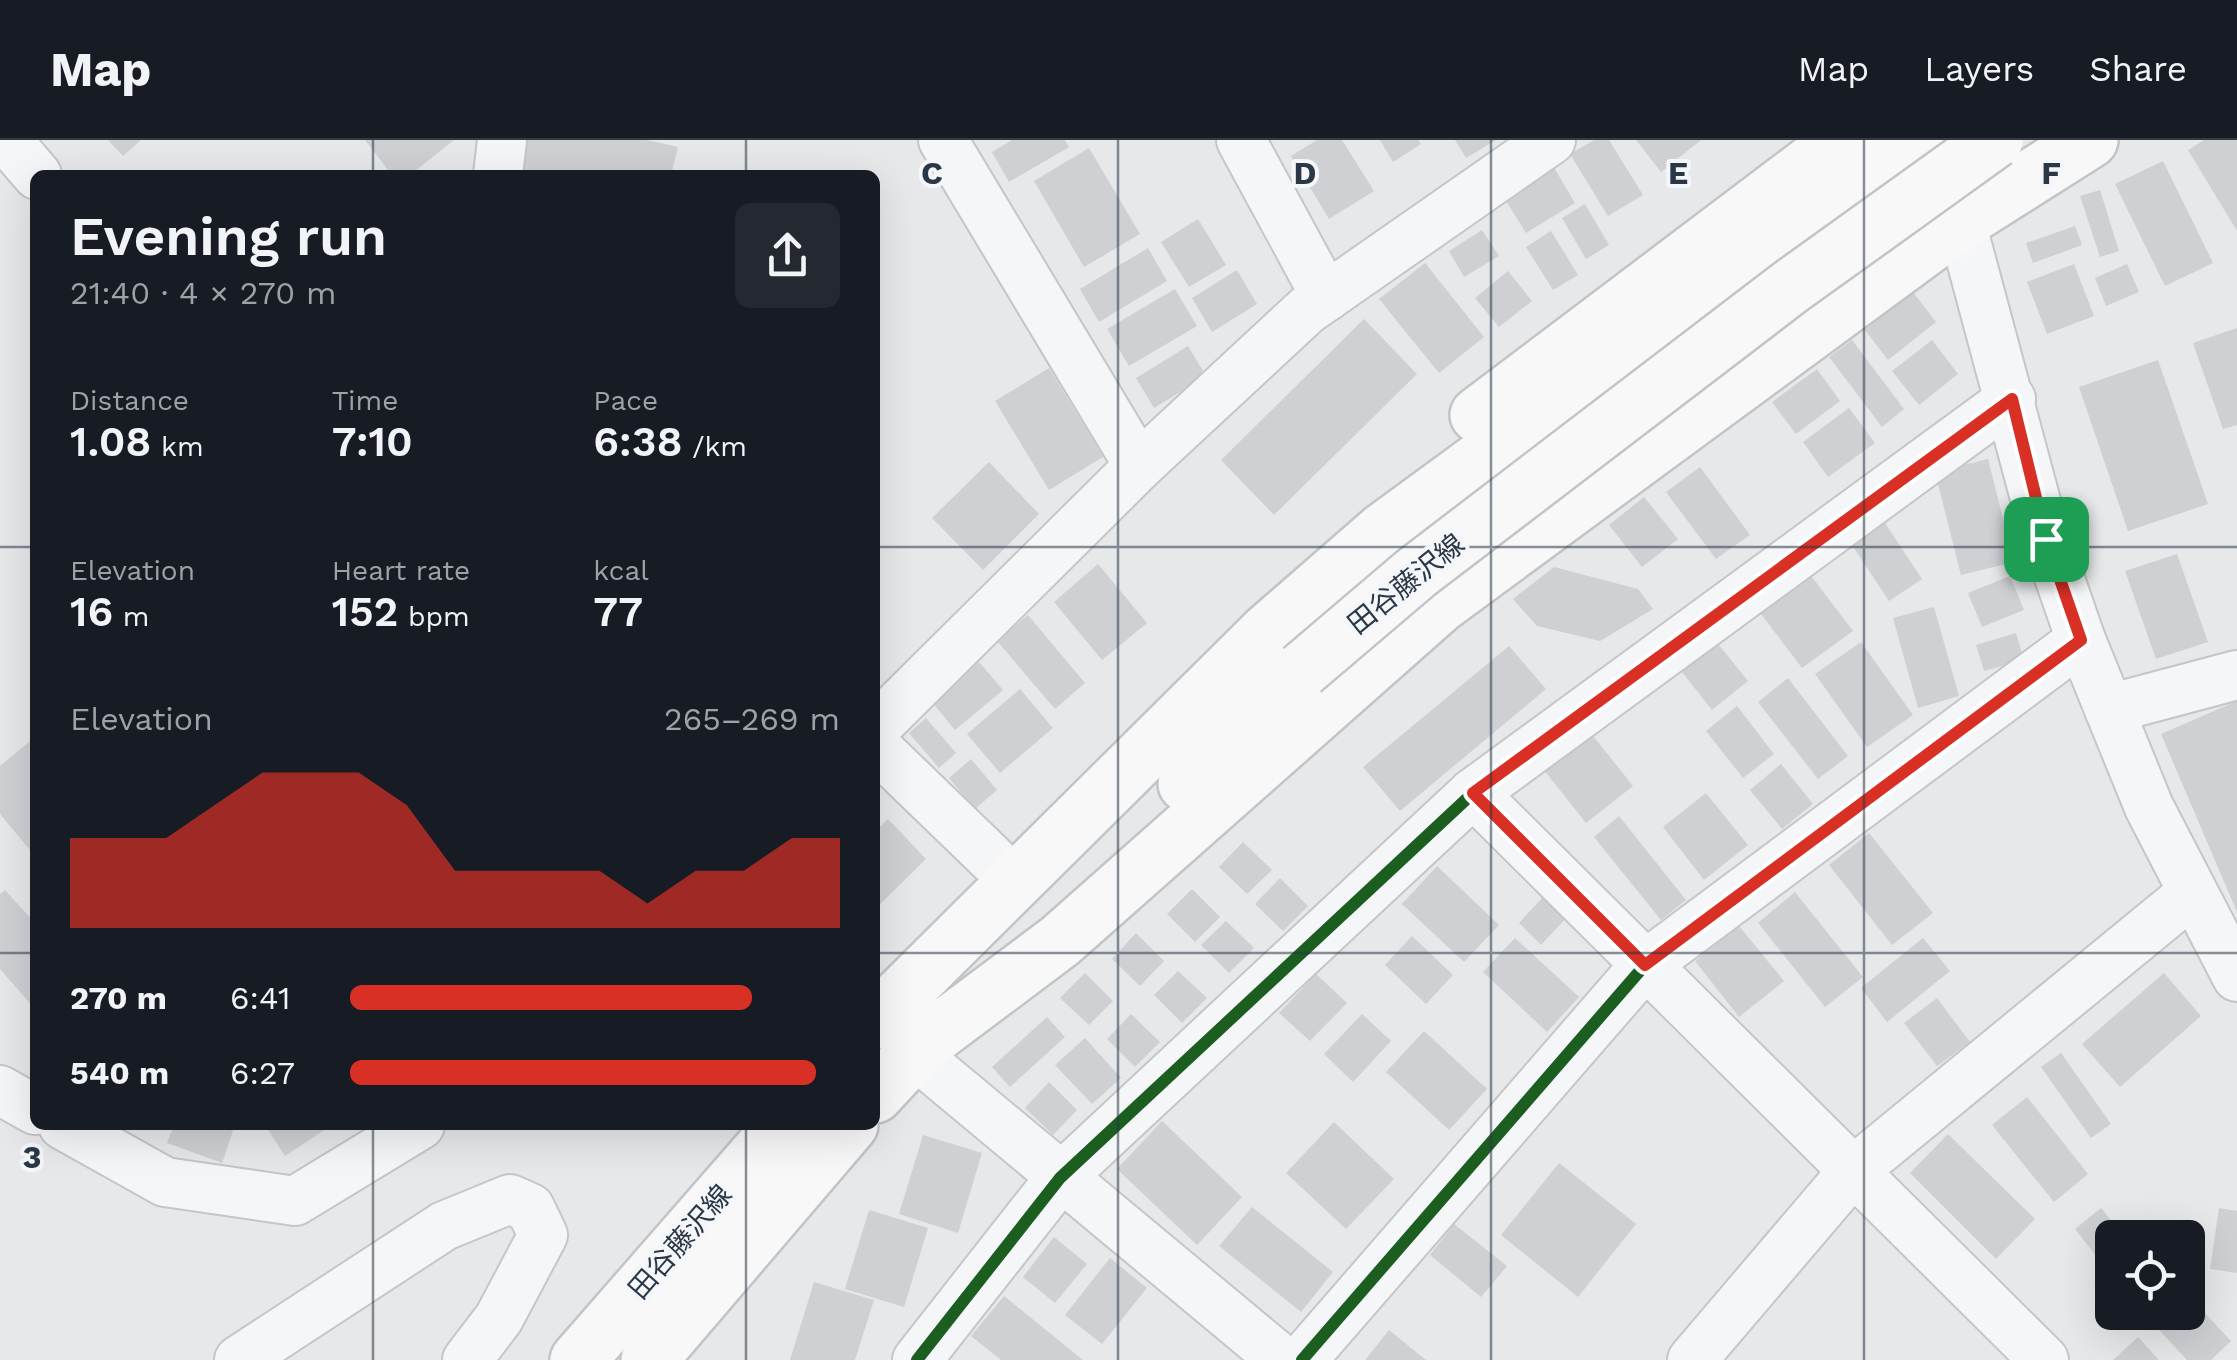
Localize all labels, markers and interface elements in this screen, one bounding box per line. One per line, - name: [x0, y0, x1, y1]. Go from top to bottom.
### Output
- text: Map: [50, 41, 151, 98]
- text: Map: [1798, 48, 1869, 90]
- text: Layers: [1924, 48, 2034, 90]
- text: Share: [2089, 48, 2187, 90]
- text: C: [921, 154, 943, 192]
- text: D: [1294, 154, 1316, 192]
- text: E: [1668, 154, 1688, 192]
- text: F: [2041, 154, 2061, 192]
- button: share: [735, 203, 840, 308]
- text: Evening run: [70, 204, 387, 268]
- text: 21:40 · 4 × 270 m: [70, 274, 336, 312]
- text: Distance: [70, 384, 189, 417]
- text: Time: [332, 384, 398, 417]
- text: Pace: [593, 384, 658, 417]
- text: 1.08: [70, 417, 152, 466]
- text: 7:10: [332, 417, 413, 466]
- text: 6:38: [593, 417, 683, 466]
- text: km: [152, 430, 204, 463]
- text: /km: [683, 430, 747, 463]
- pin: [2004, 497, 2089, 582]
- icon: arrive: [2019, 512, 2074, 567]
- street label: 田谷藤沢線: [1341, 527, 1471, 641]
- text: Elevation: [70, 554, 195, 587]
- text: Heart rate: [332, 554, 470, 587]
- text: kcal: [593, 554, 649, 587]
- text: 16: [70, 587, 113, 636]
- text: 152: [332, 587, 398, 636]
- text: 77: [593, 587, 643, 636]
- text: m: [113, 600, 149, 633]
- text: bpm: [398, 600, 470, 633]
- text: Elevation: [70, 700, 213, 738]
- text: 265–269 m: [664, 700, 840, 738]
- text: 270 m: [70, 979, 167, 1017]
- text: 6:41: [230, 979, 290, 1017]
- text: 540 m: [70, 1054, 169, 1092]
- text: 6:27: [230, 1054, 295, 1092]
- text: 3: [23, 1138, 41, 1176]
- street label: 田谷藤沢線: [622, 1178, 738, 1306]
- map controls: [2095, 1220, 2205, 1330]
- button: locate: [2095, 1220, 2205, 1330]

